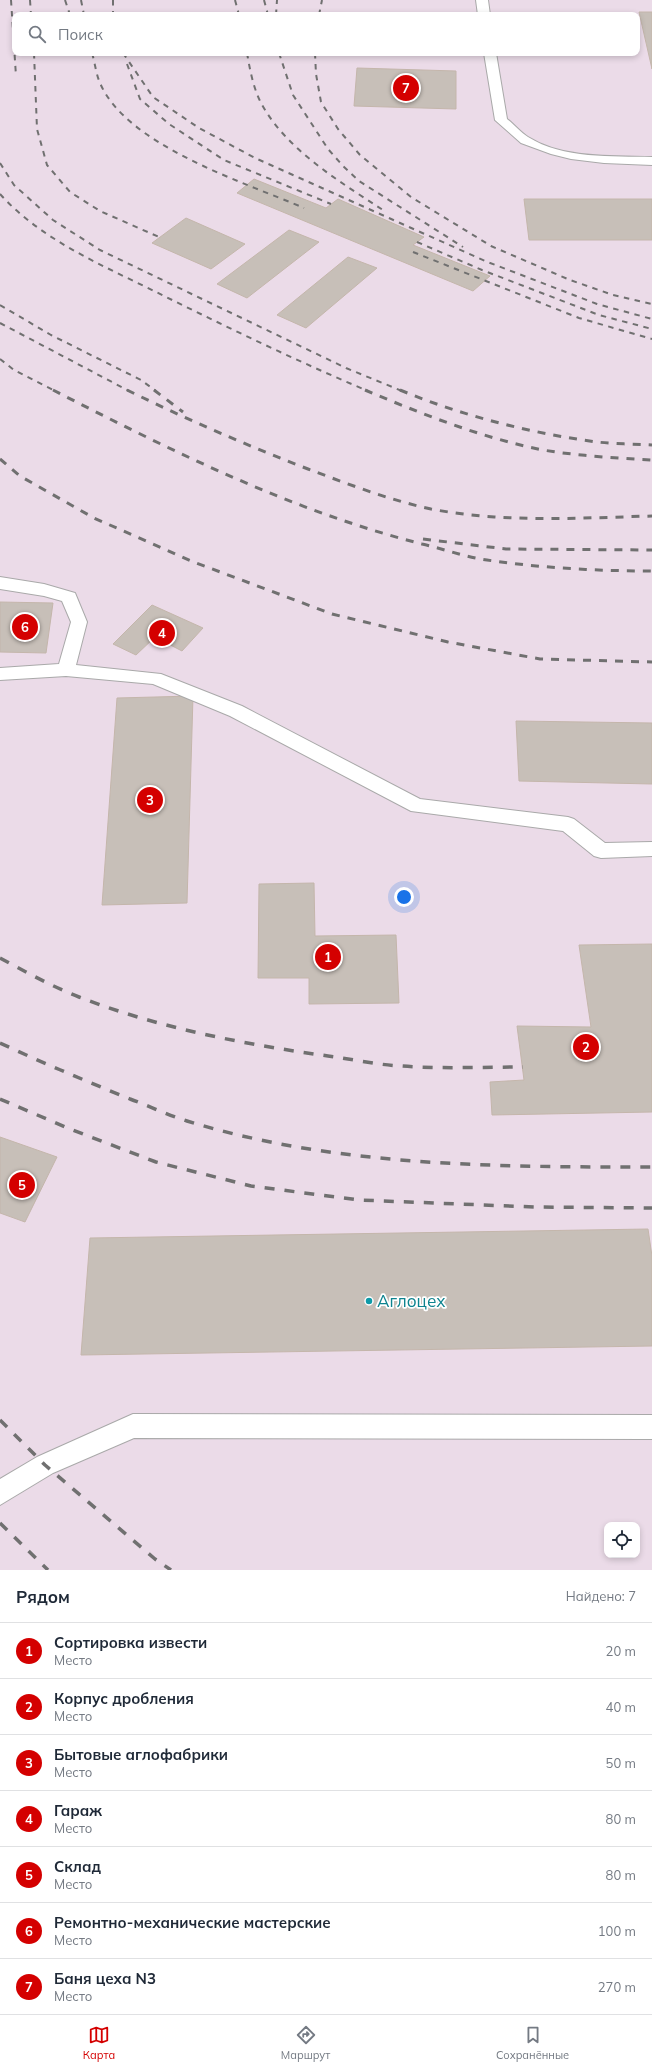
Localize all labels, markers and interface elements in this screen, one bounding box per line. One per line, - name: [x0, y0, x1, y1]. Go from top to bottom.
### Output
- search box: [12, 12, 640, 56]
- icon: search: [26, 23, 48, 45]
- text: Поиск: [58, 25, 103, 44]
- pin: 7: [393, 73, 419, 103]
- pin: 6: [12, 612, 38, 642]
- pin: 4: [149, 618, 175, 648]
- pin: 3: [137, 785, 163, 815]
- your location: [394, 887, 414, 907]
- pin: 1: [315, 942, 341, 972]
- pin: 2: [573, 1032, 599, 1062]
- pin: 5: [9, 1170, 35, 1200]
- place label: Аглоцех: [377, 1290, 445, 1311]
- marker: Аглоцех: [364, 1296, 374, 1306]
- map controls: [604, 1522, 640, 1558]
- button: locate: [604, 1522, 640, 1558]
- text: Рядом: [16, 1586, 70, 1607]
- text: Найдено: 7: [566, 1588, 636, 1604]
- text: Сортировка извести: [54, 1633, 207, 1652]
- text: 1: [25, 1643, 33, 1659]
- text: 20 m: [606, 1643, 636, 1659]
- text: Место: [54, 1652, 92, 1668]
- text: Корпус дробления: [54, 1689, 194, 1708]
- text: 2: [25, 1699, 33, 1715]
- text: 40 m: [606, 1699, 636, 1715]
- text: Место: [54, 1708, 92, 1724]
- text: Бытовые аглофабрики: [54, 1745, 228, 1764]
- text: 3: [25, 1755, 33, 1771]
- text: 50 m: [606, 1755, 636, 1771]
- text: Место: [54, 1764, 92, 1780]
- text: Гараж: [54, 1801, 102, 1820]
- text: 4: [25, 1811, 33, 1827]
- text: 80 m: [606, 1811, 636, 1827]
- text: Место: [54, 1820, 92, 1836]
- text: Склад: [54, 1857, 101, 1876]
- text: 5: [25, 1867, 33, 1883]
- text: 80 m: [606, 1867, 636, 1883]
- text: Место: [54, 1876, 92, 1892]
- text: Ремонтно-механические мастерские: [54, 1913, 331, 1932]
- text: 6: [25, 1923, 33, 1939]
- text: 100 m: [598, 1923, 636, 1939]
- text: Место: [54, 1932, 92, 1948]
- text: Баня цеха N3: [54, 1969, 156, 1988]
- text: 7: [25, 1979, 33, 1995]
- text: 270 m: [598, 1979, 636, 1995]
- text: Место: [54, 1988, 92, 2004]
- tab: Карта: [83, 2024, 115, 2062]
- tab: Маршрут: [281, 2024, 330, 2062]
- tab: Сохранённые: [496, 2024, 569, 2062]

